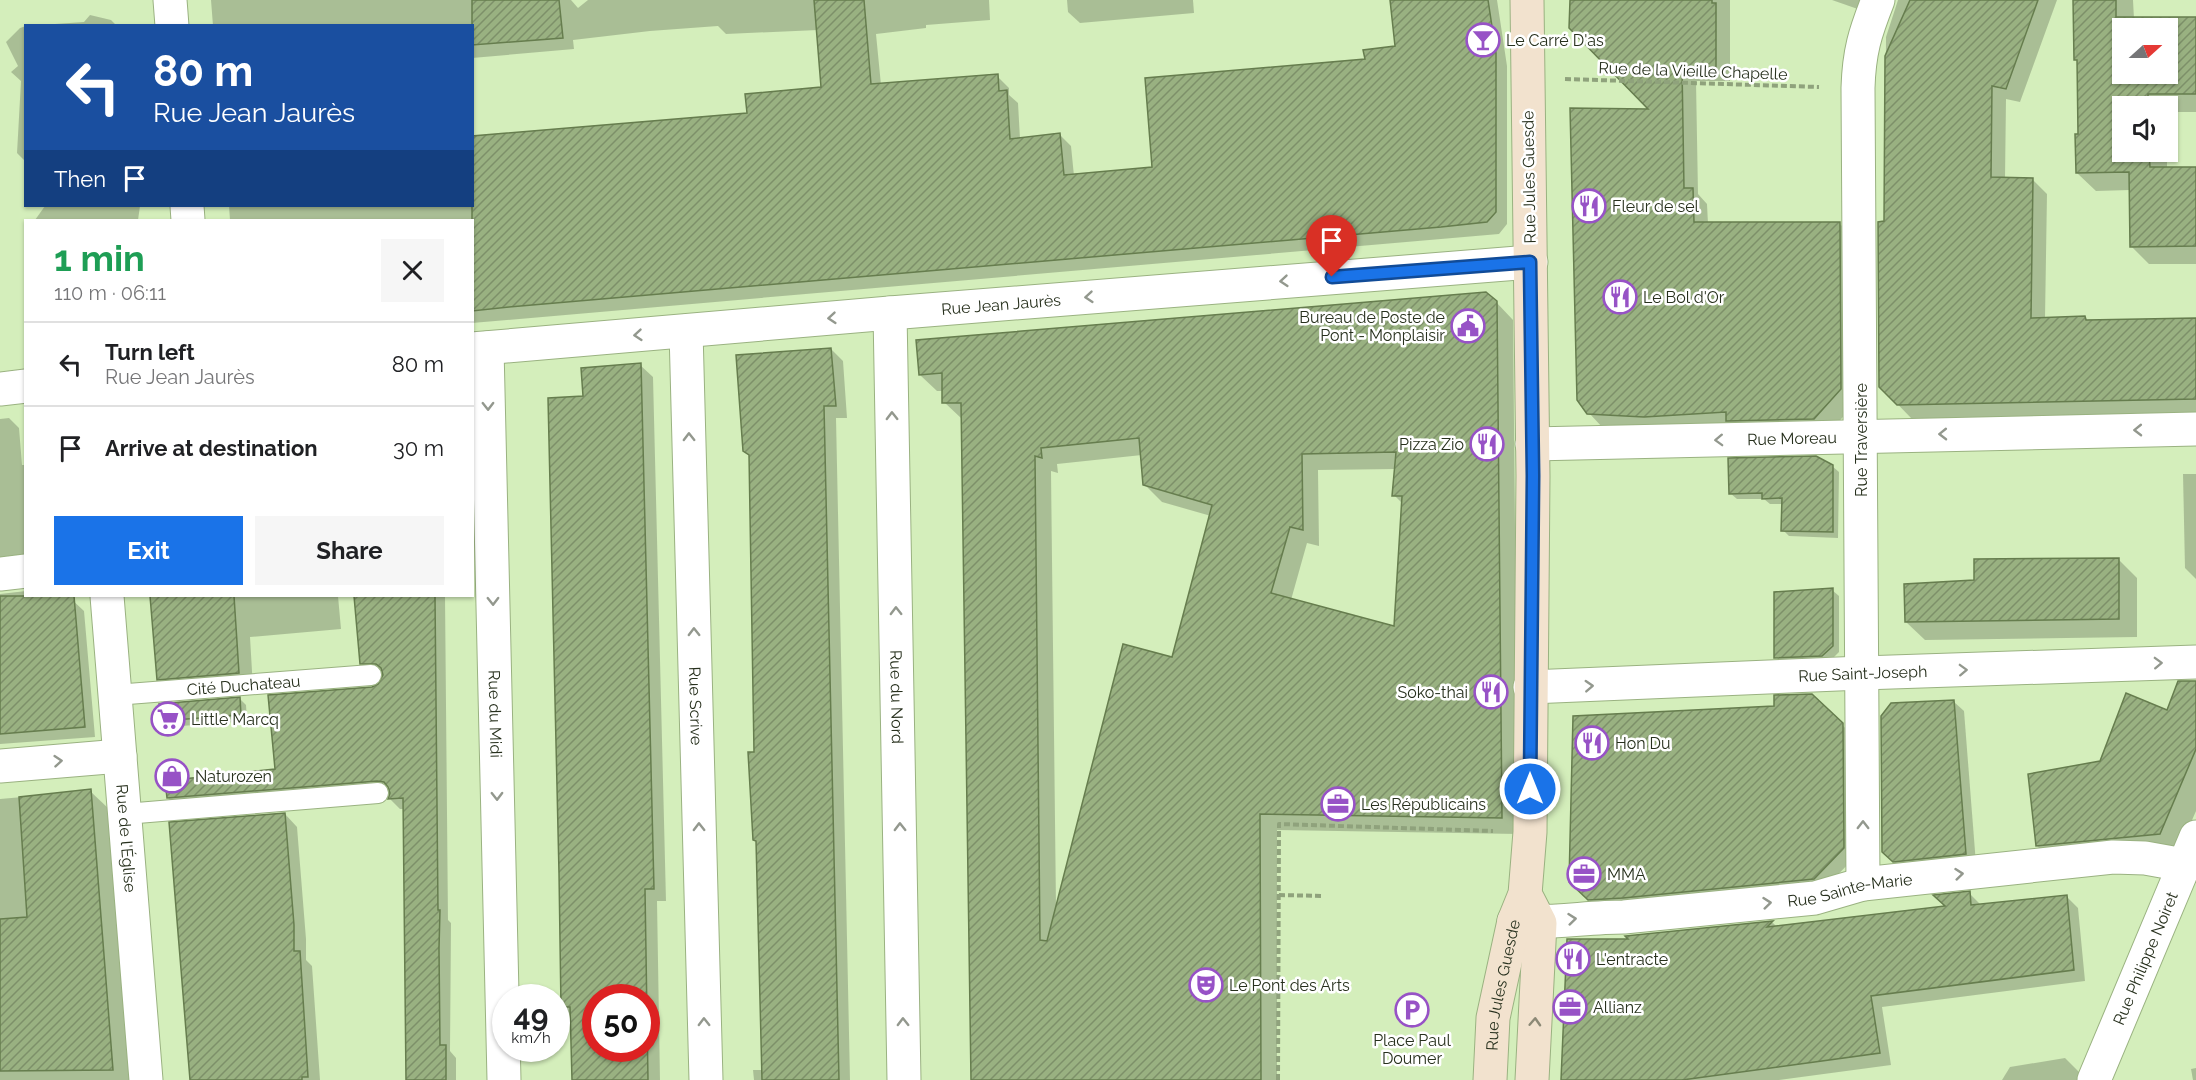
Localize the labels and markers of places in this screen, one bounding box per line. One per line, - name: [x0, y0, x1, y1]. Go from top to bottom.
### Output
- bar icon: Le Carré D'as: [1465, 22, 1501, 58]
- place label: Le Carré D'as: [1506, 31, 1604, 50]
- restaurant icon: Fleur de sel: [1571, 188, 1607, 224]
- place label: Fleur de sel: [1612, 197, 1700, 216]
- pin: [1306, 215, 1357, 277]
- restaurant icon: Le Bol d'Or: [1602, 279, 1638, 315]
- place label: Le Bol d'Or: [1643, 288, 1725, 307]
- place label: Bureau de Poste de Pont - Monplaisir: [1299, 308, 1445, 345]
- public building icon: Bureau de Poste de Pont - Monplaisir: [1450, 308, 1486, 344]
- restaurant icon: Pizza Zio: [1469, 426, 1505, 462]
- place label: Pizza Zio: [1399, 435, 1464, 454]
- restaurant icon: Soko-thai: [1473, 674, 1509, 710]
- place label: Soko-thai: [1398, 683, 1468, 702]
- supermarket icon: Little Marcq: [150, 701, 186, 737]
- place label: Little Marcq: [191, 710, 279, 729]
- restaurant icon: Hon Du: [1574, 725, 1610, 761]
- place label: Hon Du: [1615, 734, 1671, 753]
- shop icon: Naturozen: [154, 758, 190, 794]
- place label: Naturozen: [195, 767, 272, 786]
- office icon: Les Républicains: [1320, 786, 1356, 822]
- place label: Les Républicains: [1361, 795, 1486, 814]
- office icon: MMA: [1566, 856, 1602, 892]
- place label: MMA: [1607, 865, 1646, 884]
- restaurant icon: L'entracte: [1555, 941, 1591, 977]
- place label: L'entracte: [1596, 950, 1668, 969]
- theatre icon: Le Pont des Arts: [1188, 967, 1224, 1003]
- place label: Le Pont des Arts: [1229, 976, 1350, 995]
- office icon: Allianz: [1552, 989, 1588, 1025]
- parking icon: Place Paul Doumer: [1394, 992, 1430, 1028]
- place label: Allianz: [1593, 998, 1642, 1017]
- place label: Place Paul Doumer: [1373, 1031, 1451, 1068]

